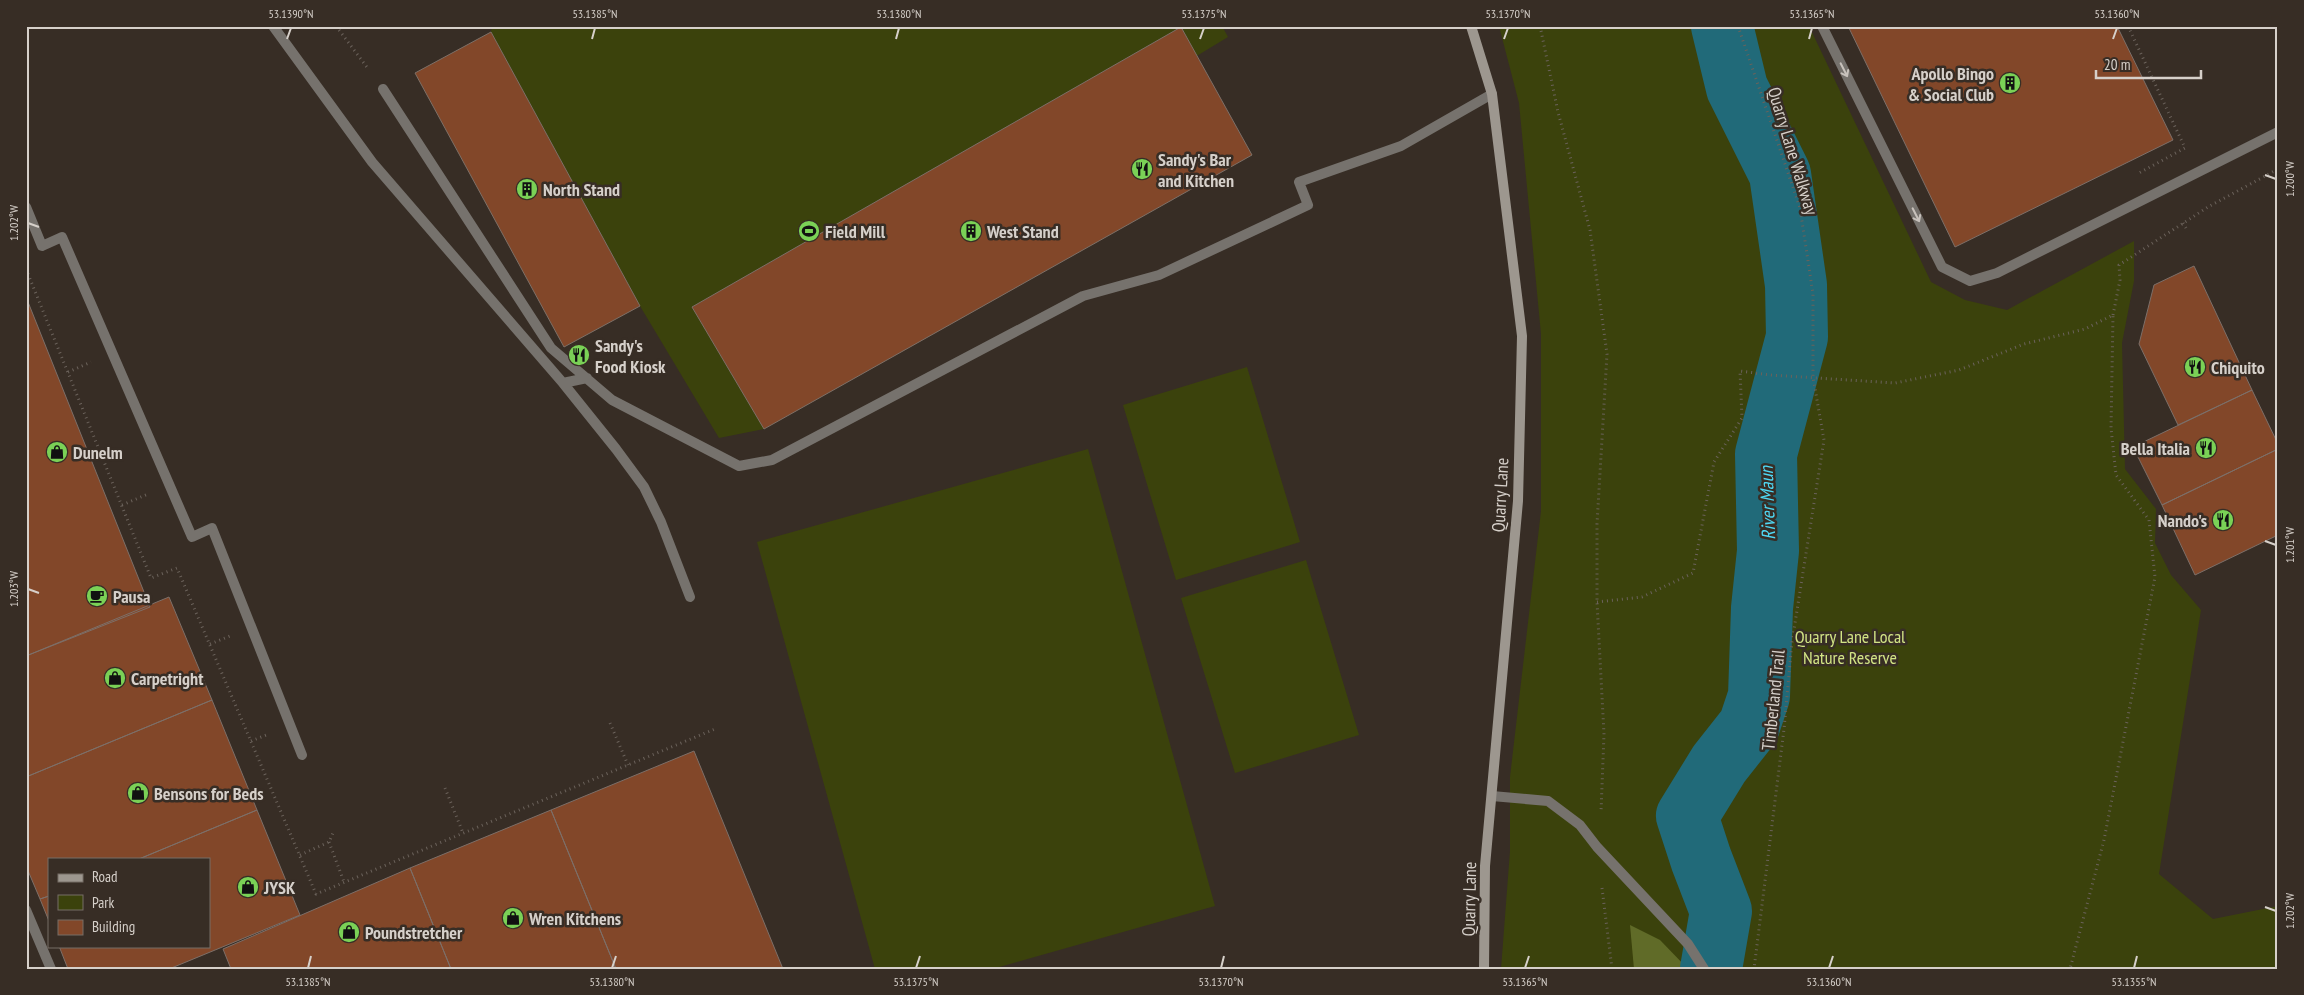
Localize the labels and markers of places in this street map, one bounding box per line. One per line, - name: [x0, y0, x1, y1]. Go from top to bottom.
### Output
- place label: Apollo Bingo & Social Club: [1908, 62, 1994, 106]
- building icon: Apollo Bingo & Social Club: [1998, 71, 2022, 95]
- place label: Sandy's Bar and Kitchen: [1158, 148, 1234, 192]
- restaurant icon: Sandy's Bar and Kitchen: [1130, 157, 1154, 181]
- building icon: North Stand: [515, 177, 539, 201]
- place label: North Stand: [543, 178, 620, 201]
- sports icon: Field Mill: [797, 219, 821, 243]
- building icon: West Stand: [959, 219, 983, 243]
- place label: Field Mill: [825, 220, 886, 243]
- place label: West Stand: [986, 220, 1059, 243]
- place label: Sandy's Food Kiosk: [595, 334, 666, 378]
- restaurant icon: Sandy's Food Kiosk: [567, 343, 591, 367]
- restaurant icon: Chiquito: [2183, 355, 2207, 379]
- place label: Chiquito: [2211, 356, 2265, 379]
- restaurant icon: Bella Italia: [2194, 436, 2218, 460]
- place label: Bella Italia: [2121, 437, 2190, 460]
- shop icon: Dunelm: [45, 440, 69, 464]
- place label: Dunelm: [73, 441, 123, 464]
- restaurant icon: Nando's: [2211, 508, 2235, 532]
- place label: Nando's: [2158, 509, 2207, 532]
- cafe icon: Pausa: [85, 584, 109, 608]
- place label: Pausa: [113, 585, 150, 608]
- shop icon: Carpetright: [103, 666, 127, 690]
- place label: Carpetright: [131, 667, 204, 690]
- shop icon: Bensons for Beds: [126, 781, 150, 805]
- place label: Bensons for Beds: [154, 782, 264, 805]
- shop icon: JYSK: [236, 875, 260, 899]
- place label: JYSK: [263, 876, 296, 899]
- shop icon: Wren Kitchens: [501, 906, 525, 930]
- place label: Wren Kitchens: [528, 907, 621, 930]
- shop icon: Poundstretcher: [337, 920, 361, 944]
- place label: Poundstretcher: [365, 921, 463, 944]

